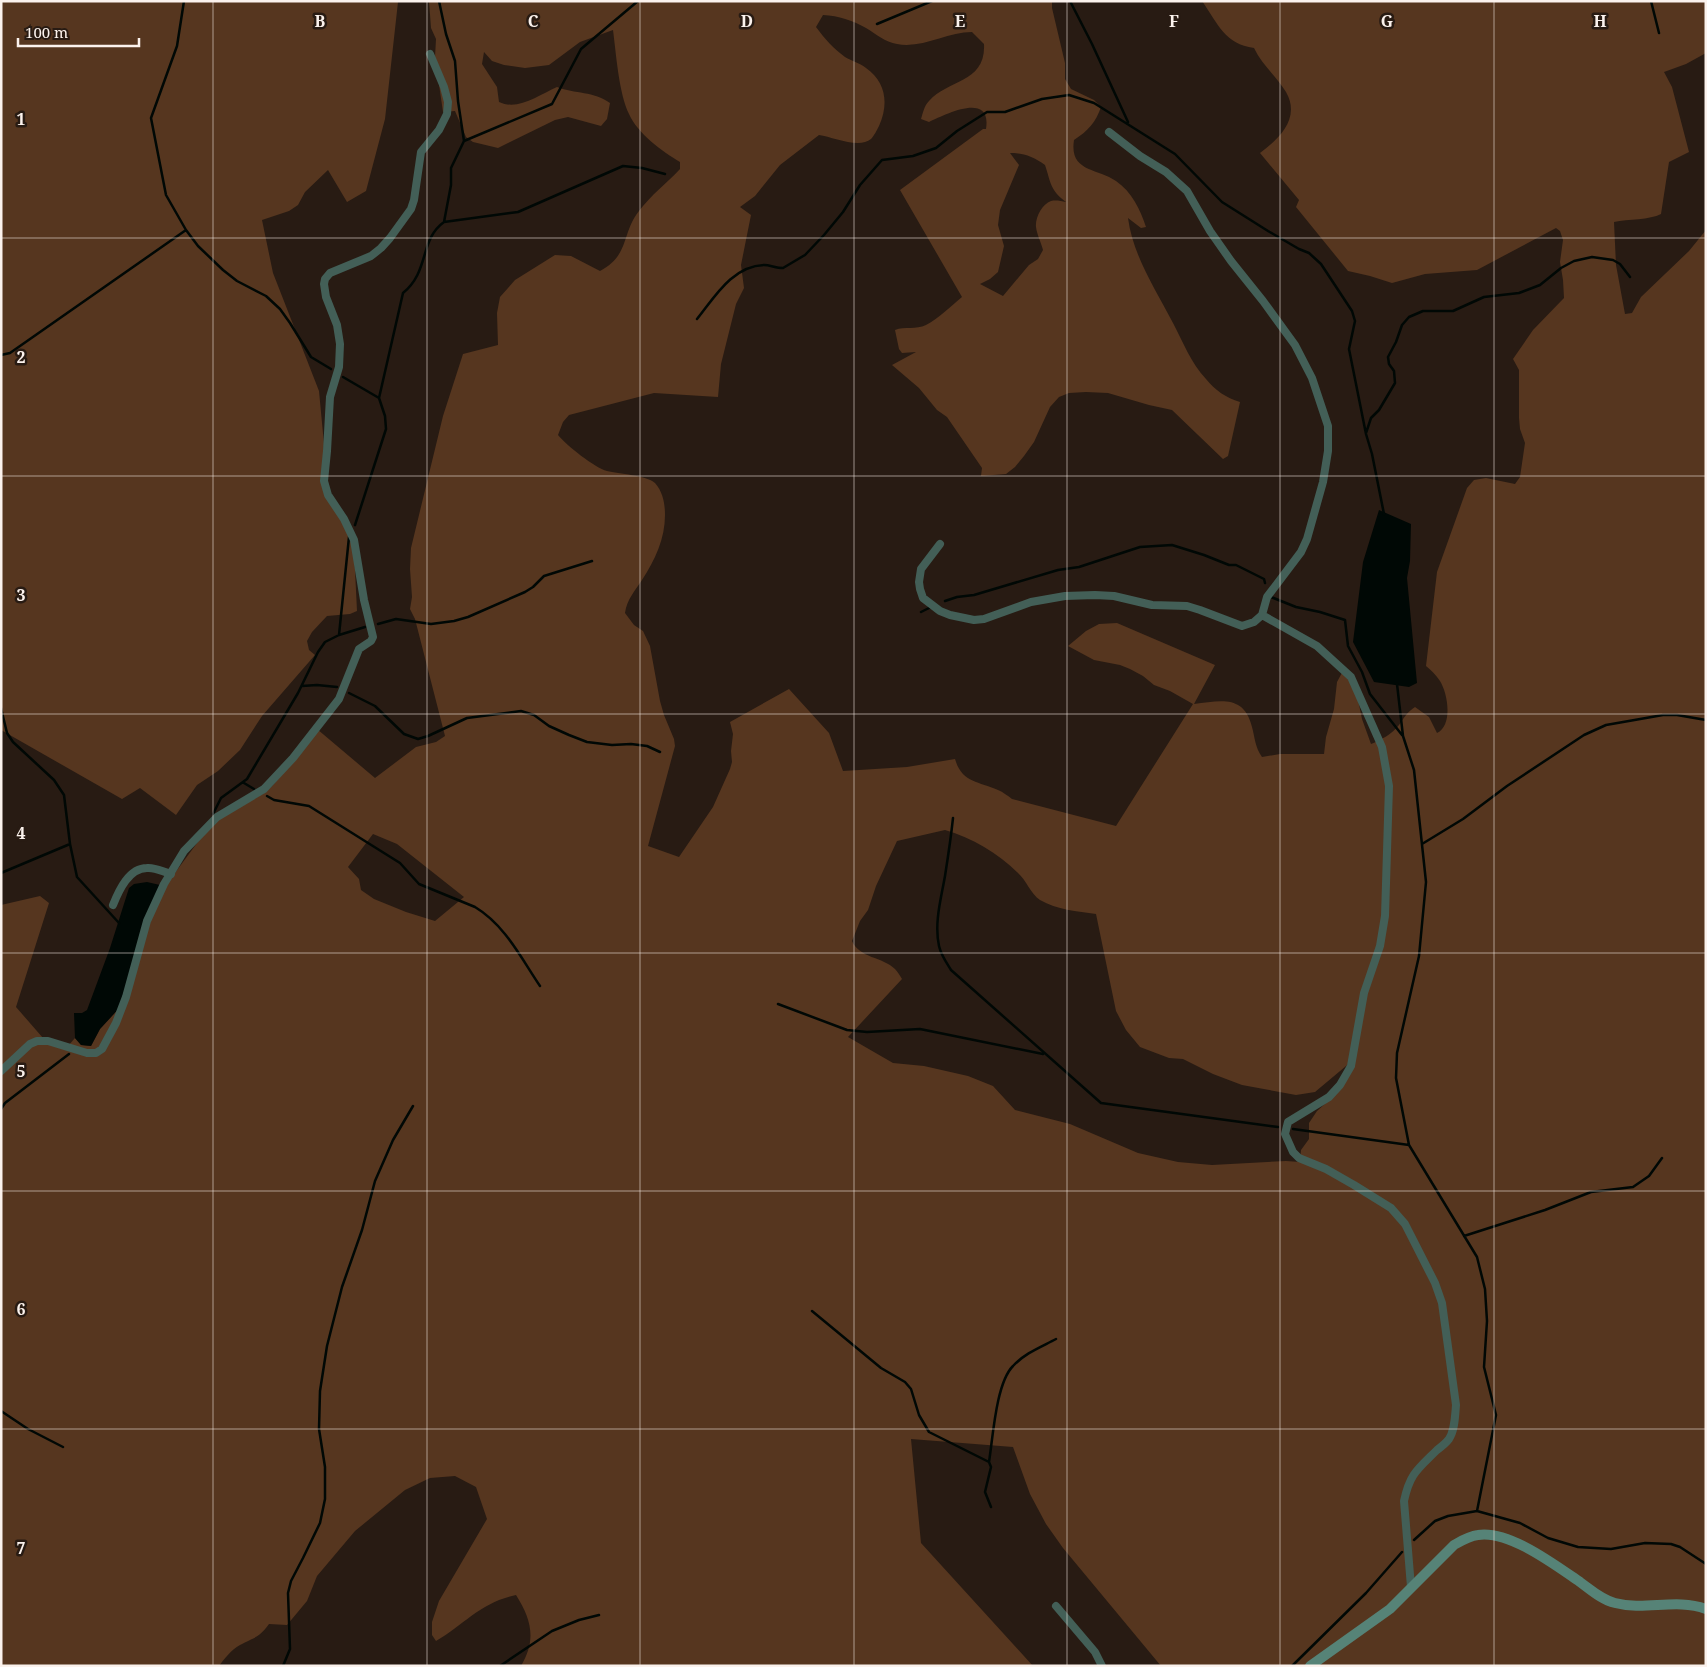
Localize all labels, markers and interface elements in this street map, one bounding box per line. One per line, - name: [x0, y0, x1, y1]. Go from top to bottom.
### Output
- text: B: [315, 10, 326, 32]
- text: C: [528, 10, 539, 32]
- text: D: [741, 10, 753, 32]
- text: E: [955, 10, 965, 32]
- text: F: [1169, 10, 1179, 32]
- text: G: [1381, 10, 1393, 32]
- text: H: [1593, 10, 1607, 32]
- scale bar: [18, 15, 139, 47]
- text: 100 m: [25, 22, 68, 42]
- text: 1: [16, 108, 26, 130]
- text: 2: [16, 346, 26, 368]
- text: 3: [16, 584, 26, 606]
- text: 4: [16, 822, 26, 844]
- text: 5: [16, 1060, 26, 1082]
- text: 6: [16, 1298, 26, 1320]
- text: 7: [16, 1537, 26, 1559]

